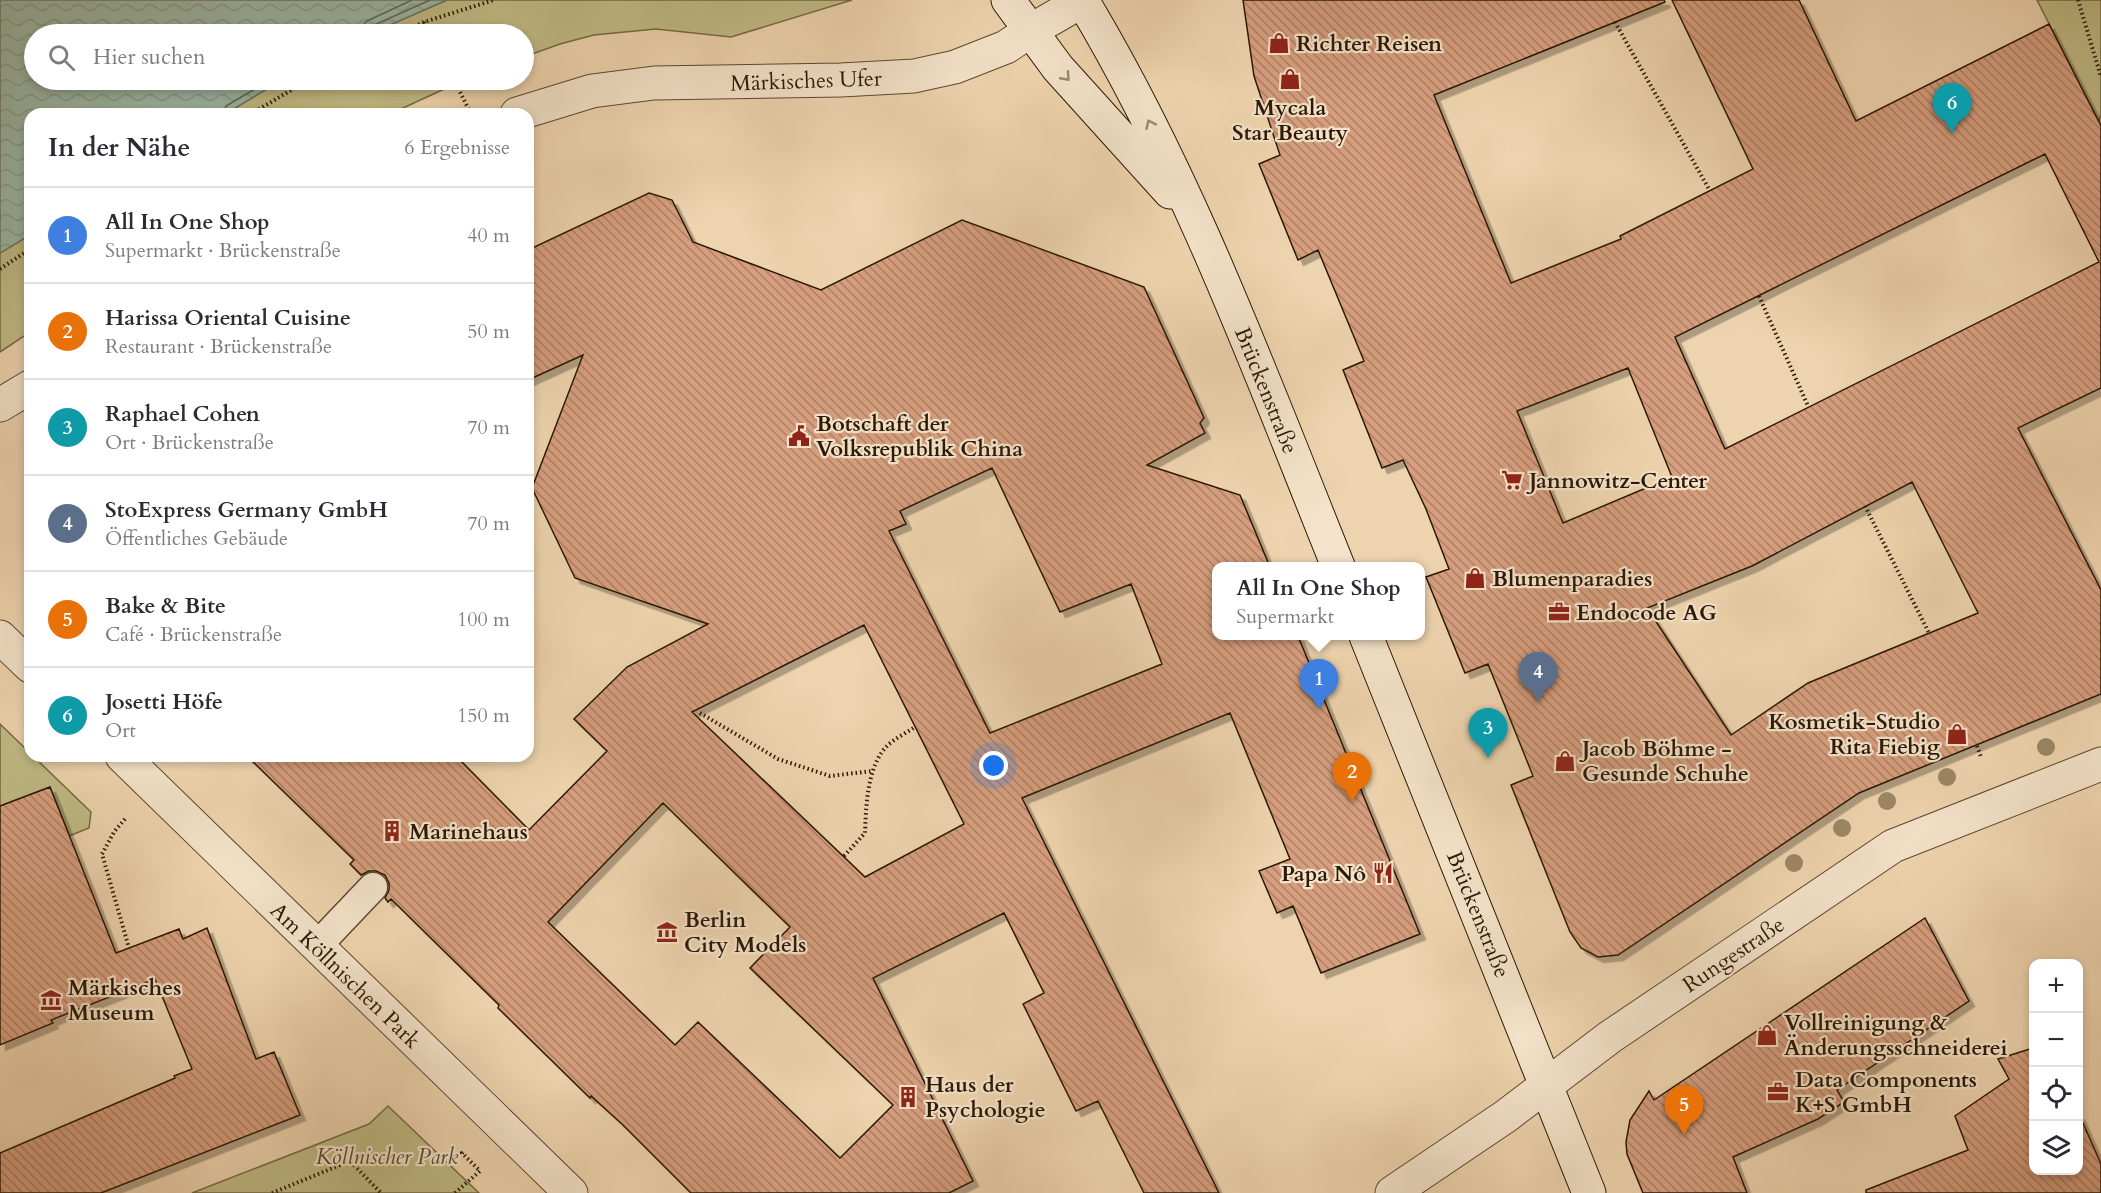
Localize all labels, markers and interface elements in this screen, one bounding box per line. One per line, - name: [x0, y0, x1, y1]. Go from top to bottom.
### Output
- search box: [24, 24, 534, 90]
- place label: Richter Reisen: [1296, 29, 1442, 59]
- shop icon: Richter Reisen: [1267, 31, 1291, 55]
- icon: search: [45, 41, 78, 74]
- text: Hier suchen: [93, 42, 206, 72]
- street label: Märkisches Ufer: [730, 63, 883, 99]
- shop icon: Mycala Star Beauty: [1278, 67, 1302, 91]
- one-way arrow: [1058, 70, 1069, 81]
- pin: 6: [1932, 84, 1972, 133]
- place label: Mycala Star Beauty: [1232, 93, 1348, 148]
- one-way arrow: [1145, 119, 1157, 130]
- text: In der Nähe: [48, 130, 190, 165]
- text: 6 Ergebnisse: [404, 134, 510, 161]
- text: All In One Shop: [105, 207, 269, 237]
- text: 1: [62, 222, 73, 249]
- text: 40 m: [467, 222, 510, 249]
- text: Supermarkt · Brückenstraße: [105, 237, 341, 264]
- text: Harissa Oriental Cuisine: [105, 303, 351, 333]
- text: 2: [62, 318, 73, 345]
- text: 50 m: [467, 318, 510, 345]
- street label: Brückenstraße: [1227, 323, 1305, 458]
- text: Restaurant · Brückenstraße: [105, 333, 332, 360]
- text: Raphael Cohen: [105, 399, 260, 429]
- place label: Botschaft der Volksrepublik China: [816, 409, 1023, 464]
- text: 3: [62, 414, 73, 441]
- text: 70 m: [467, 414, 510, 441]
- public building icon: Botschaft der Volksrepublik China: [787, 424, 811, 448]
- text: Ort · Brückenstraße: [105, 429, 274, 456]
- place label: Jannowitz-Center: [1526, 466, 1707, 496]
- supermarket icon: Jannowitz-Center: [1500, 468, 1524, 492]
- text: StoExpress Germany GmbH: [105, 495, 388, 525]
- text: 4: [62, 510, 73, 537]
- text: 70 m: [467, 510, 510, 537]
- text: Öffentliches Gebäude: [105, 525, 288, 552]
- popup: [1212, 562, 1425, 640]
- place label: Blumenparadies: [1492, 564, 1653, 594]
- shop icon: Blumenparadies: [1463, 566, 1487, 590]
- text: All In One Shop: [1236, 573, 1401, 603]
- text: Bake & Bite: [105, 591, 226, 621]
- place label: Endocode AG: [1576, 598, 1717, 628]
- office icon: Endocode AG: [1547, 600, 1571, 624]
- text: Supermarkt: [1236, 603, 1334, 630]
- text: 5: [62, 606, 73, 633]
- text: 100 m: [457, 606, 510, 633]
- text: Café · Brückenstraße: [105, 621, 282, 648]
- pin: 4: [1518, 652, 1558, 702]
- pin: 1: [1300, 660, 1338, 709]
- text: Josetti Höfe: [105, 687, 223, 717]
- text: 6: [62, 702, 73, 729]
- text: 150 m: [457, 702, 510, 729]
- place label: Kosmetik-Studio Rita Fiebig: [1768, 707, 1941, 762]
- pin: 3: [1468, 708, 1508, 758]
- text: Ort: [105, 717, 136, 744]
- shop icon: Kosmetik-Studio Rita Fiebig: [1945, 722, 1969, 746]
- place label: Jacob Böhme - Gesunde Schuhe: [1579, 734, 1749, 789]
- shop icon: Jacob Böhme - Gesunde Schuhe: [1553, 749, 1577, 773]
- your location: [979, 751, 1008, 780]
- pin: 2: [1332, 752, 1372, 802]
- place label: Marinehaus: [409, 817, 528, 847]
- building icon: Marinehaus: [380, 819, 404, 843]
- street label: Brückenstraße: [1439, 847, 1517, 982]
- place label: Papa Nô: [1281, 859, 1366, 889]
- restaurant icon: Papa Nô: [1371, 861, 1395, 885]
- street label: Am Köllnischen Park: [263, 896, 427, 1056]
- place label: Berlin City Models: [684, 905, 806, 960]
- street label: Rungestraße: [1677, 910, 1790, 1000]
- museum icon: Berlin City Models: [655, 920, 679, 944]
- map controls: [2029, 959, 2083, 1175]
- button: +: [2029, 959, 2083, 1013]
- place label: Märkisches Museum: [68, 973, 181, 1028]
- museum icon: Märkisches Museum: [39, 988, 63, 1012]
- place label: Vollreinigung & Änderungsschneiderei: [1784, 1008, 2008, 1063]
- button: −: [2029, 1013, 2083, 1067]
- shop icon: Vollreinigung & Änderungsschneiderei: [1755, 1023, 1779, 1047]
- place label: Data Components K+S GmbH: [1795, 1065, 1977, 1120]
- button: locate: [2029, 1067, 2083, 1121]
- place label: Haus der Psychologie: [925, 1070, 1046, 1125]
- office icon: Data Components K+S GmbH: [1766, 1080, 1790, 1104]
- building icon: Haus der Psychologie: [896, 1085, 920, 1109]
- pin: 5: [1664, 1086, 1704, 1135]
- button: layers: [2029, 1121, 2083, 1175]
- park label: Köllnischer Park: [316, 1142, 458, 1172]

